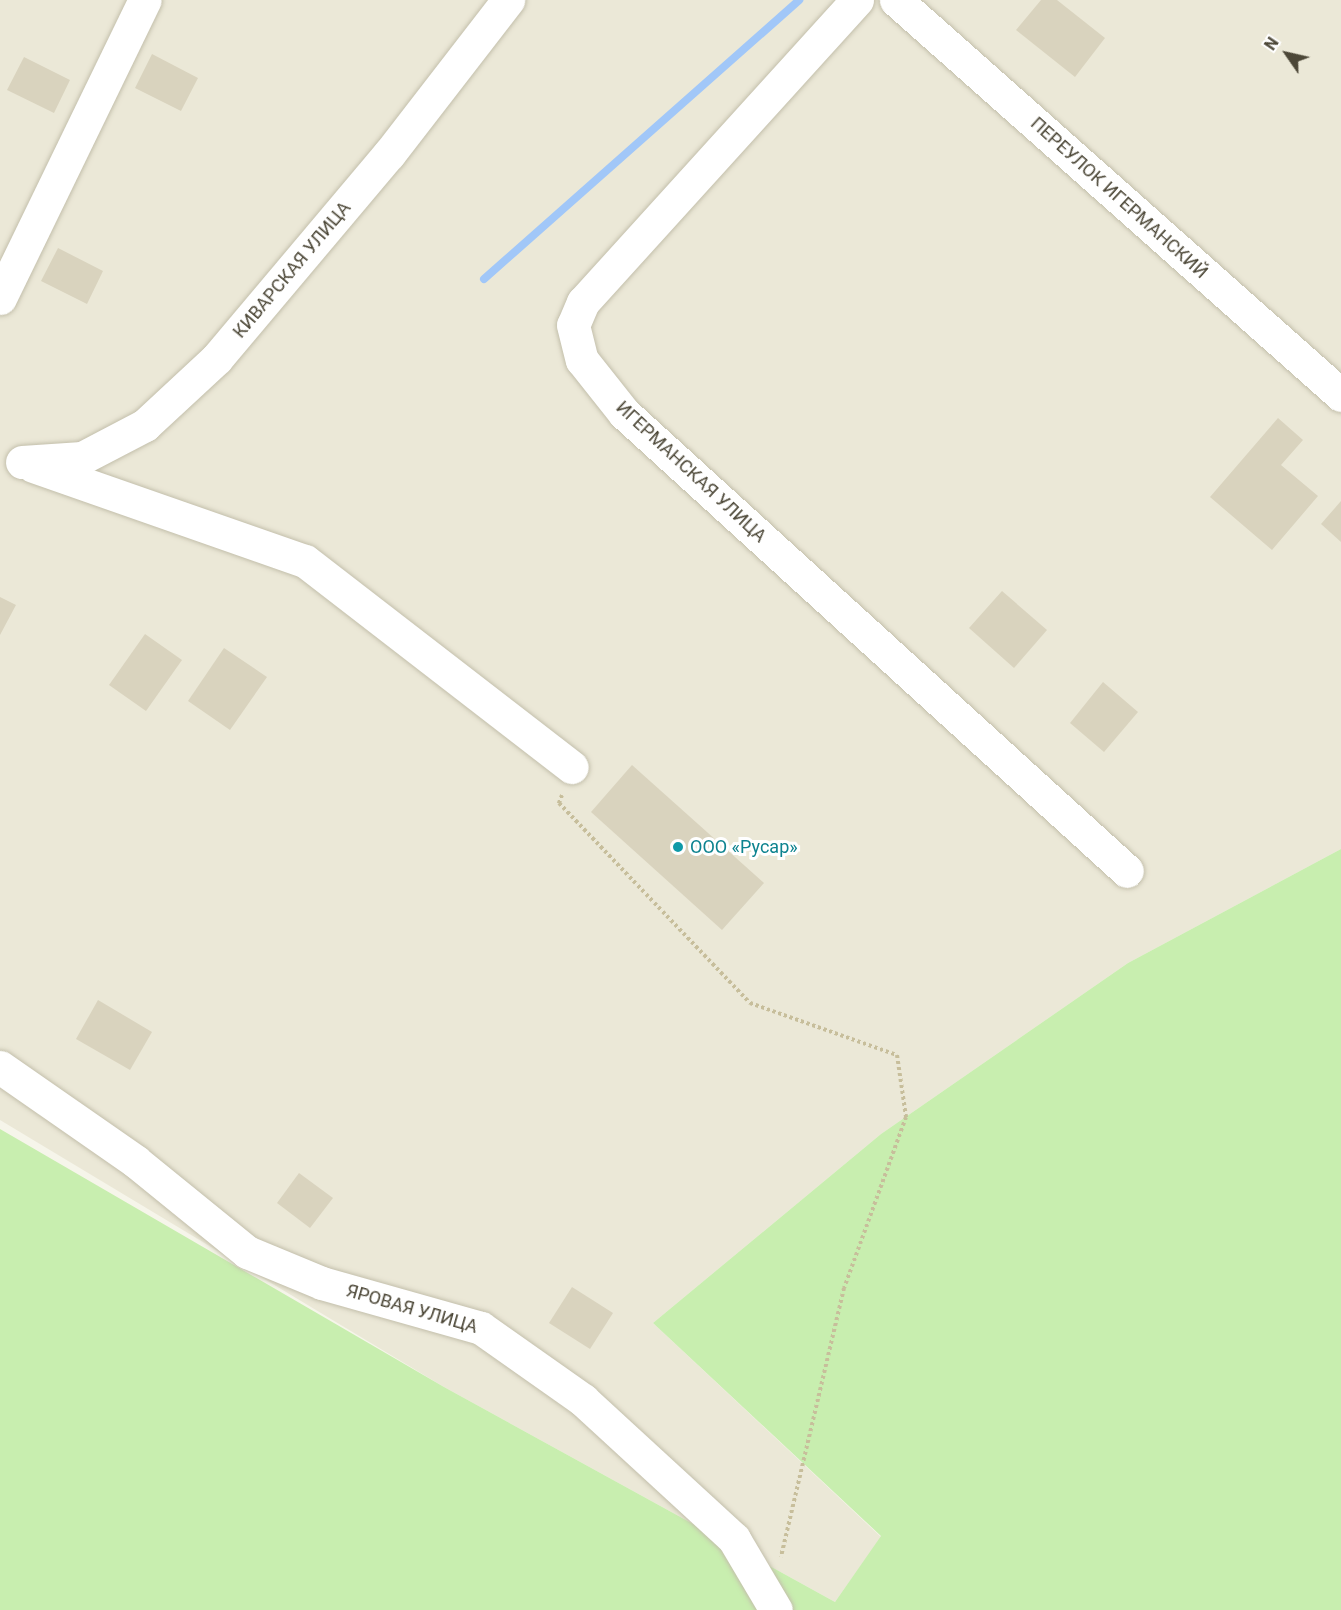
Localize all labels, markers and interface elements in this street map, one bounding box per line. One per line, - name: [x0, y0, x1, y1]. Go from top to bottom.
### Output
- north arrow: [1257, 24, 1317, 84]
- text: N: [1261, 34, 1283, 54]
- street label: ПЕРЕУЛОК ИГЕРМАНСКИЙ: [1026, 113, 1212, 283]
- street label: КИВАРСКАЯ УЛИЦА: [229, 197, 355, 343]
- street label: ИГЕРМАНСКАЯ УЛИЦА: [611, 397, 771, 547]
- place label: ООО «Русар»: [690, 836, 798, 858]
- marker: ООО «Русар»: [671, 840, 685, 854]
- street label: ЯРОВАЯ УЛИЦА: [344, 1280, 480, 1338]

